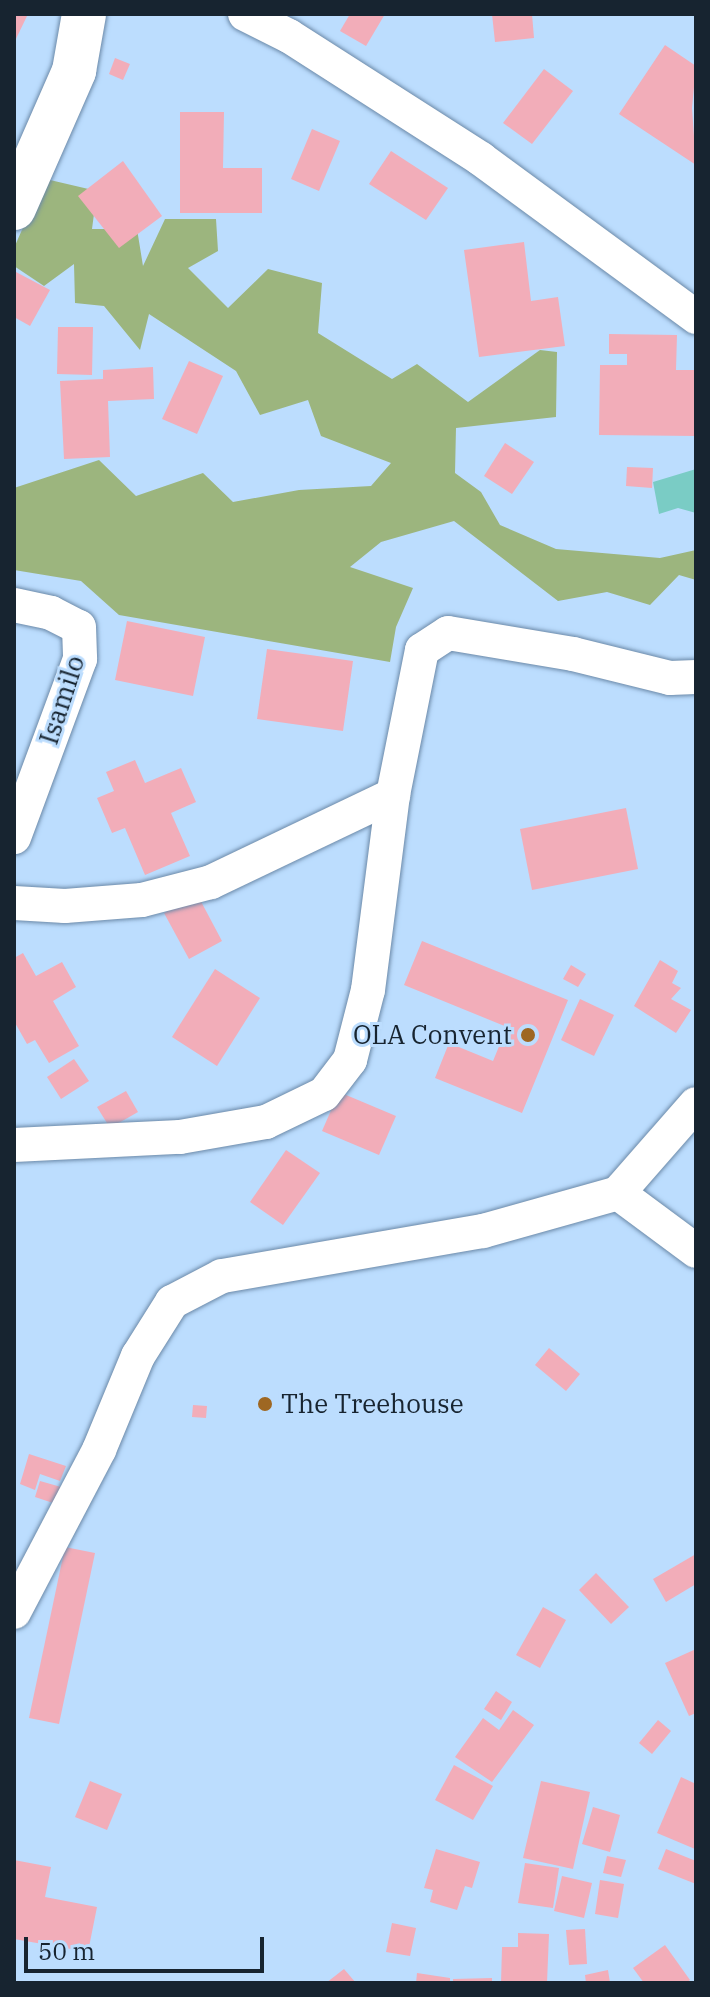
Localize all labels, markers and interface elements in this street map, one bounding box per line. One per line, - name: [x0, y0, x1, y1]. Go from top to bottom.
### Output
- street label: Isamilo: [33, 652, 91, 748]
- place label: OLA Convent: [353, 1019, 512, 1051]
- marker: OLA Convent: [519, 1026, 537, 1044]
- place label: The Treehouse: [281, 1388, 464, 1420]
- marker: The Treehouse: [256, 1395, 274, 1413]
- scale bar: [28, 1921, 268, 1971]
- text: 50 m: [38, 1935, 95, 1967]

